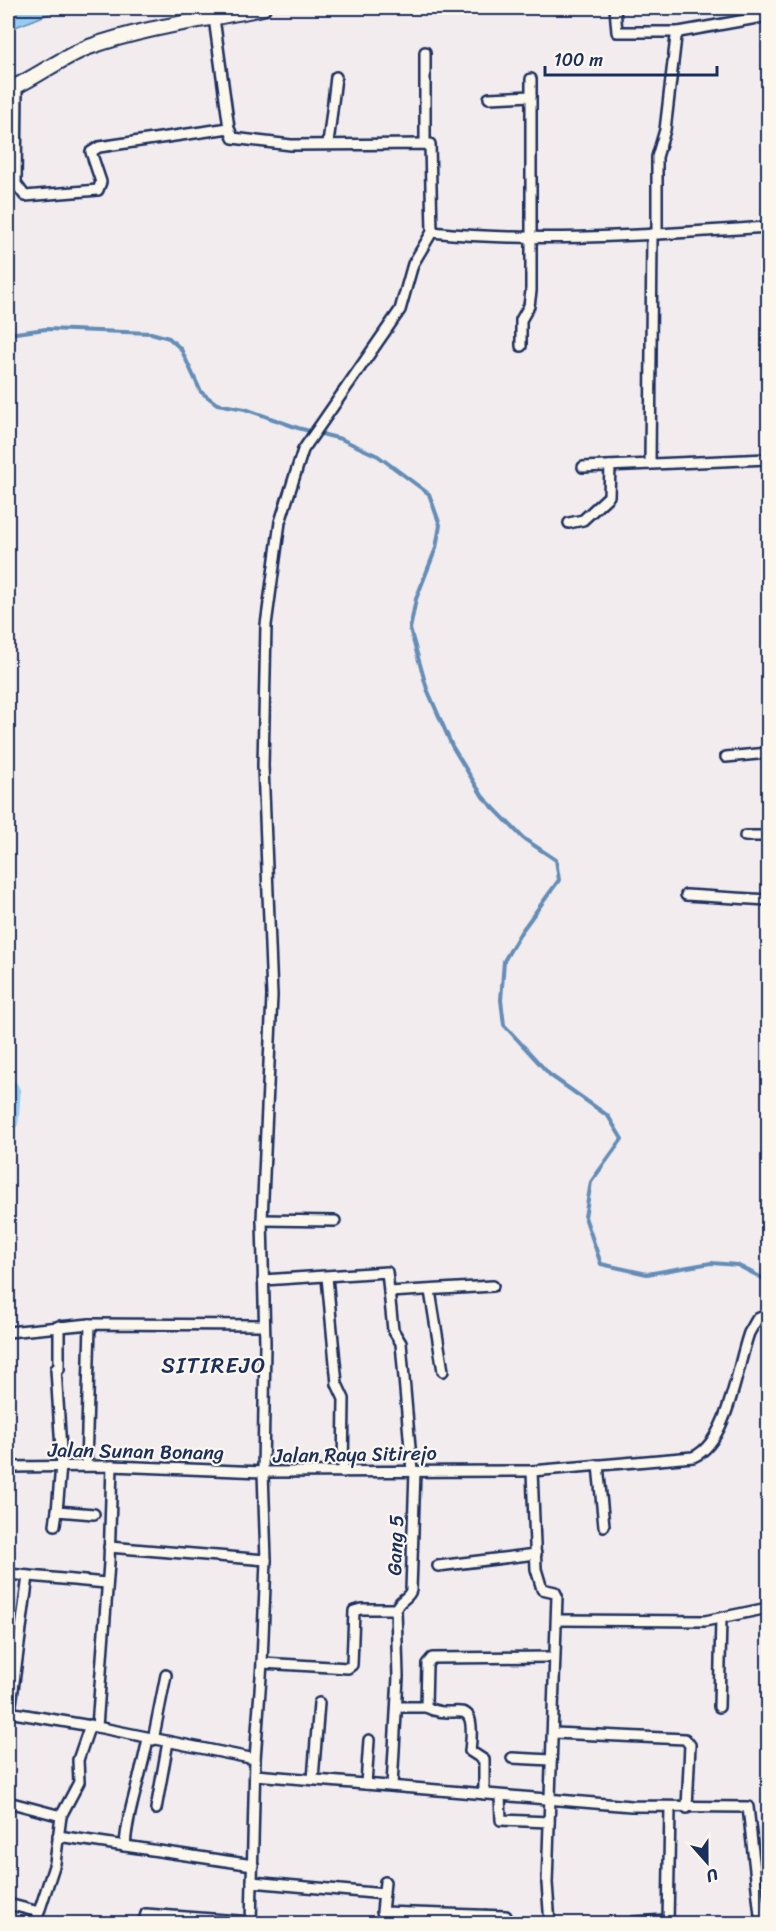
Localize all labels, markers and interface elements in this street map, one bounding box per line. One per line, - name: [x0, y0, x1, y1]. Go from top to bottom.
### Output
- scale bar: [545, 39, 718, 77]
- text: 100 m: [554, 44, 603, 76]
- district label: SITIREJO: [161, 1346, 267, 1385]
- street label: Jalan Sunan Bonang: [47, 1432, 224, 1471]
- street label: Jalan Raya Sitirejo: [272, 1436, 437, 1473]
- street label: Gang 5: [377, 1514, 414, 1576]
- north arrow: [677, 1832, 737, 1892]
- text: U: [701, 1860, 722, 1891]

